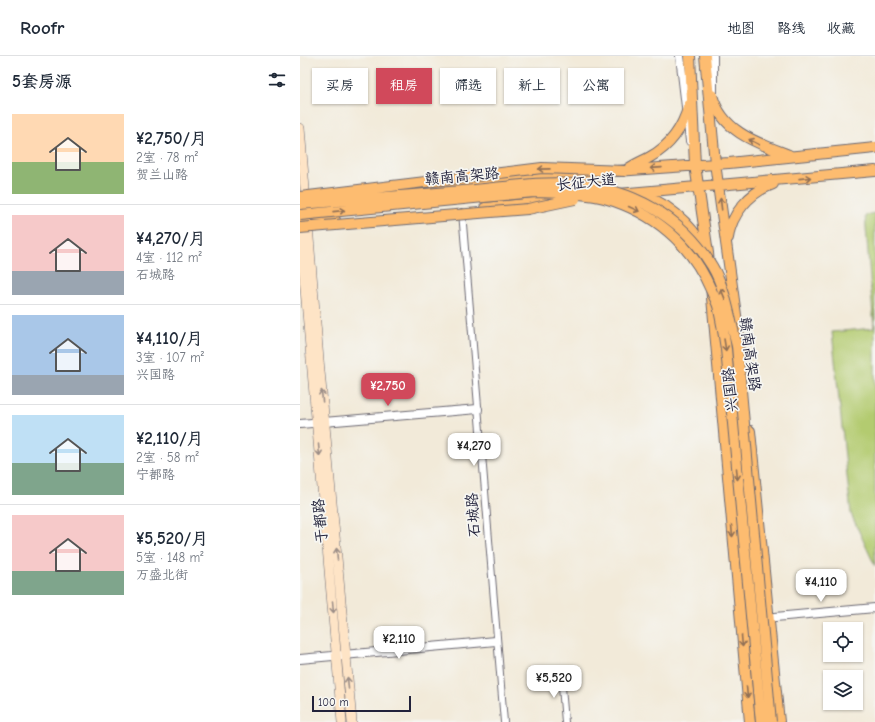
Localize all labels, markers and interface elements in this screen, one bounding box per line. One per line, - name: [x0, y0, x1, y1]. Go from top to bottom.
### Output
- text: Roofr: [20, 17, 64, 39]
- text: 地图: [727, 20, 755, 37]
- text: 路线: [777, 20, 805, 37]
- text: 收藏: [827, 20, 855, 37]
- chip: 买房: [312, 68, 368, 104]
- chip: 租房: [376, 68, 432, 104]
- chip: 筛选: [440, 68, 496, 104]
- chip: 新上: [504, 68, 560, 104]
- chip: 公寓: [568, 68, 624, 104]
- icon: filters: [266, 69, 288, 91]
- text: 5套房源: [12, 72, 72, 91]
- text: ¥2,750/月: [136, 129, 207, 148]
- icon: home: [44, 130, 92, 178]
- one-way arrow: [749, 138, 761, 145]
- text: 2室 · 78 m²: [136, 150, 198, 165]
- street label: 赣南高架路: [424, 164, 500, 188]
- one-way arrow: [538, 165, 551, 172]
- one-way arrow: [650, 165, 663, 172]
- text: 贺兰山路: [136, 167, 188, 182]
- street label: 长征大道: [555, 170, 617, 194]
- one-way arrow: [798, 175, 811, 182]
- one-way arrow: [717, 198, 725, 211]
- one-way arrow: [627, 206, 639, 213]
- one-way arrow: [332, 207, 345, 215]
- text: ¥4,270/月: [136, 229, 206, 248]
- icon: home: [44, 231, 92, 279]
- text: 4室 · 112 m²: [136, 250, 202, 265]
- text: 石城路: [136, 267, 175, 282]
- one-way arrow: [719, 289, 727, 301]
- street label: 赣南高架路: [736, 316, 764, 392]
- text: ¥4,110/月: [136, 329, 203, 348]
- icon: home: [44, 331, 92, 379]
- one-way arrow: [721, 338, 729, 351]
- text: 3室 · 107 m²: [136, 350, 204, 365]
- text: 兴国路: [136, 367, 175, 382]
- street label: 兴国路: [719, 367, 741, 413]
- pin: ¥2,750: [355, 373, 421, 407]
- text: ¥2,750: [370, 378, 406, 393]
- one-way arrow: [319, 390, 326, 403]
- text: ¥2,110/月: [136, 429, 204, 448]
- icon: home: [44, 431, 92, 479]
- pin: ¥4,270: [441, 433, 507, 467]
- text: ¥4,270: [457, 438, 491, 453]
- one-way arrow: [315, 443, 322, 456]
- text: 2室 · 58 m²: [136, 450, 199, 465]
- text: 宁都路: [136, 467, 175, 482]
- one-way arrow: [734, 467, 741, 480]
- street label: 石城路: [462, 492, 484, 538]
- street label: 于都路: [309, 498, 331, 544]
- one-way arrow: [728, 524, 735, 537]
- text: ¥5,520/月: [136, 529, 208, 548]
- icon: home: [44, 531, 92, 579]
- one-way arrow: [333, 548, 341, 561]
- text: 5室 · 148 m²: [136, 550, 203, 565]
- text: 万盛北街: [136, 567, 188, 582]
- pin: ¥4,110: [788, 569, 854, 603]
- text: ¥4,110: [805, 574, 837, 589]
- one-way arrow: [329, 600, 336, 613]
- map controls: [823, 622, 863, 710]
- button: locate: [823, 622, 863, 662]
- pin: ¥2,110: [366, 626, 432, 660]
- text: ¥2,110: [382, 631, 416, 646]
- one-way arrow: [738, 634, 745, 647]
- pin: ¥5,520: [521, 665, 587, 699]
- text: ¥5,520: [536, 670, 572, 685]
- button: layers: [823, 670, 863, 710]
- one-way arrow: [345, 677, 352, 690]
- one-way arrow: [743, 685, 750, 698]
- scale bar: [312, 694, 411, 713]
- text: 100 m: [318, 696, 349, 709]

